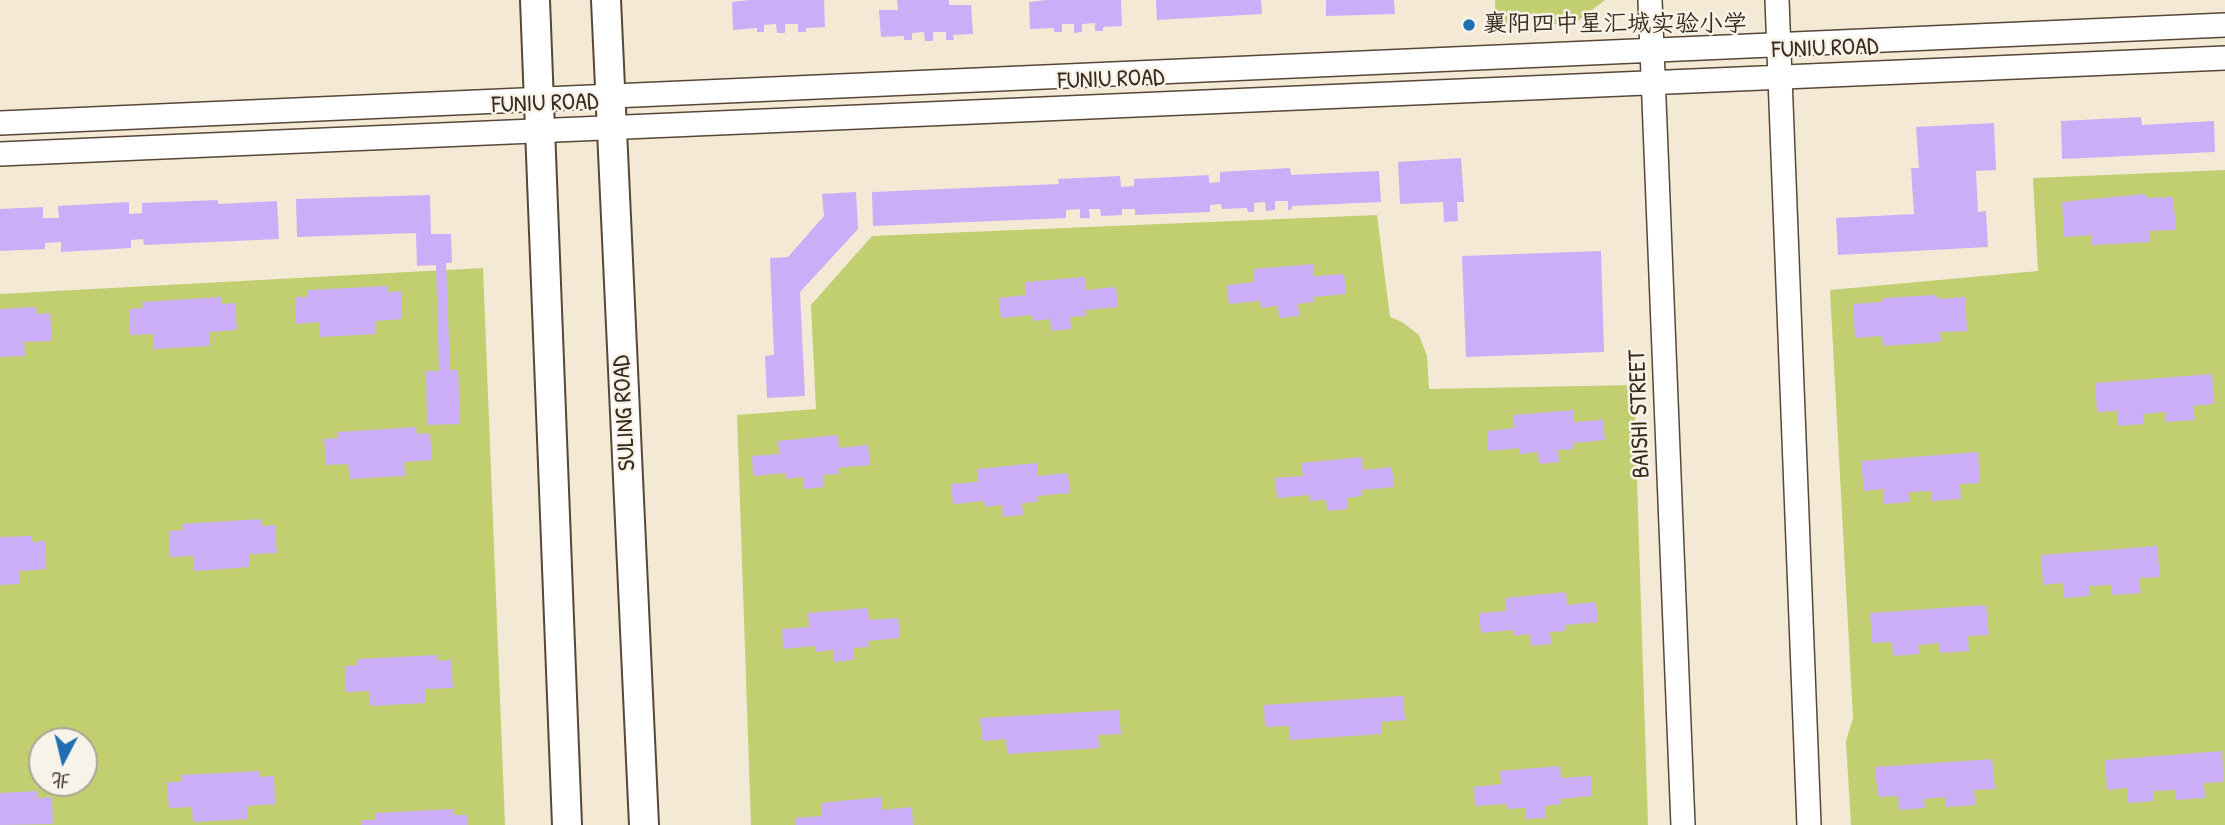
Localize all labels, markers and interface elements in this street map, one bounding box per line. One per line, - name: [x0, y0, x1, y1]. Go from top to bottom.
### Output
- place label: 襄阳四中星汇城实验小学: [1483, 11, 1747, 39]
- marker: 襄阳四中星汇城实验小学: [1461, 17, 1477, 33]
- street label: FUNIU ROAD: [1771, 33, 1879, 65]
- street label: FUNIU ROAD: [1057, 64, 1165, 96]
- street label: FUNIU ROAD: [491, 88, 599, 120]
- street label: BAISHI STREET: [1623, 349, 1657, 479]
- street label: SULING ROAD: [608, 354, 642, 472]
- north arrow: [28, 727, 98, 797]
- text: 北: [50, 767, 72, 795]

